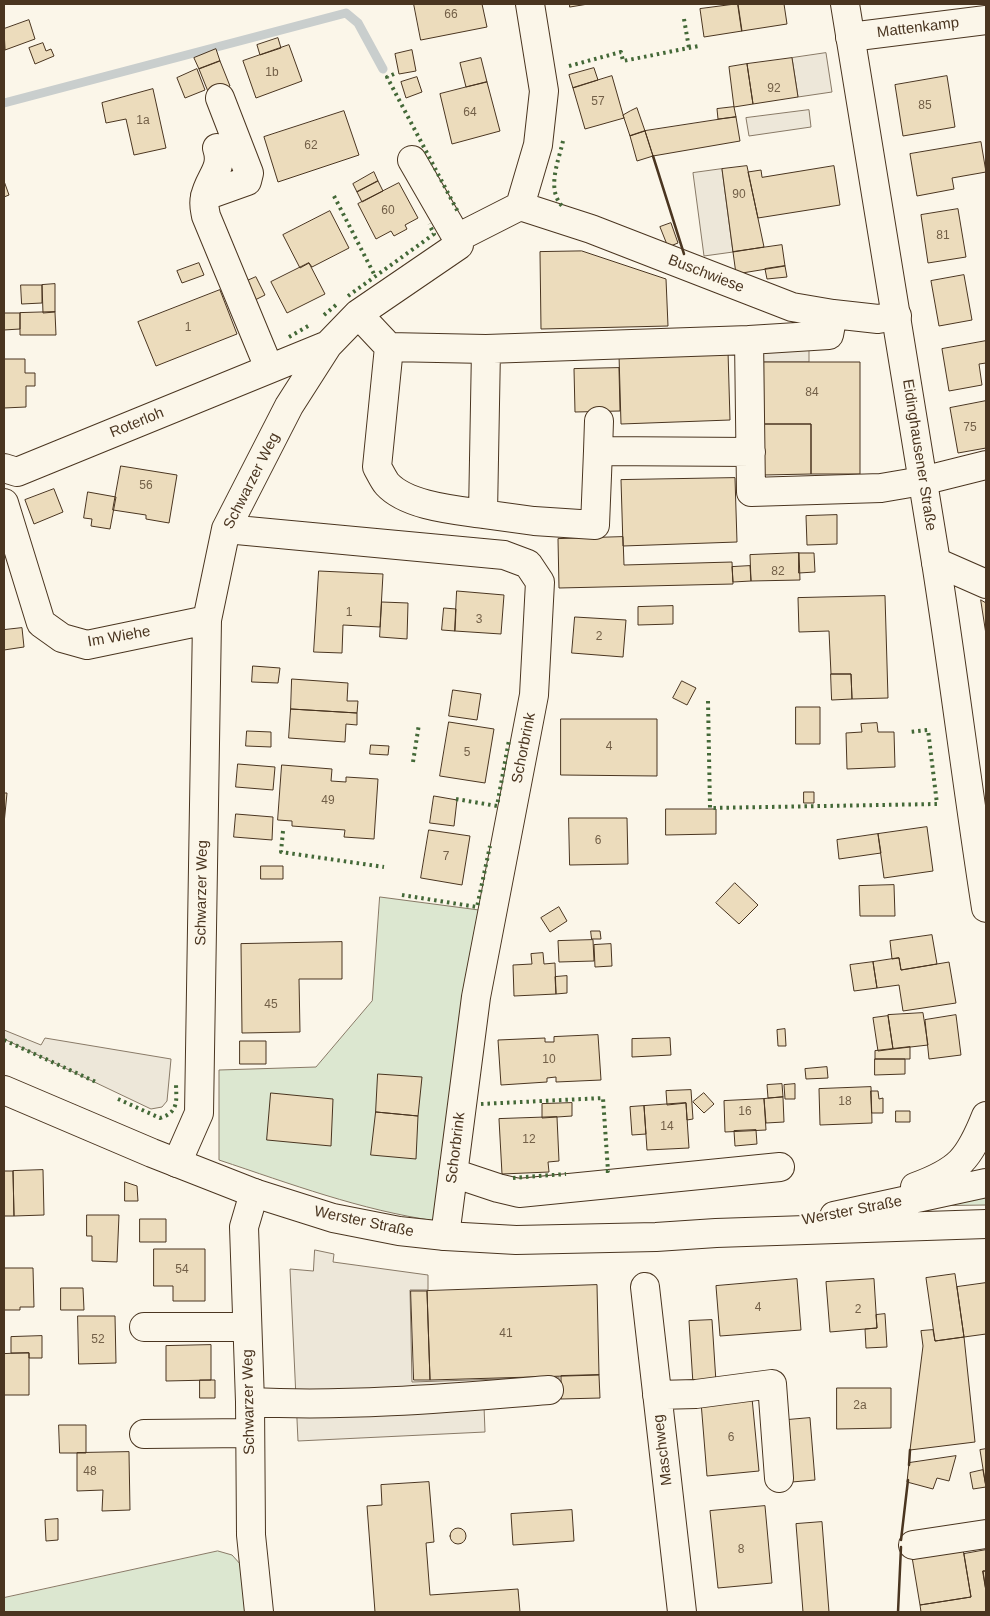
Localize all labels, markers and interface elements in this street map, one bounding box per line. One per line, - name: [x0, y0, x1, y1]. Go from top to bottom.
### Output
- house number: 66: [444, 8, 458, 22]
- street label: Mattenkamp: [876, 14, 960, 42]
- house number: 1b: [265, 66, 279, 80]
- house number: 92: [767, 82, 781, 96]
- house number: 57: [591, 95, 605, 109]
- house number: 85: [918, 99, 932, 113]
- house number: 64: [463, 106, 477, 120]
- house number: 1a: [136, 114, 150, 128]
- house number: 62: [304, 139, 318, 153]
- house number: 90: [732, 188, 746, 202]
- house number: 60: [381, 204, 395, 218]
- house number: 81: [936, 229, 950, 243]
- street label: Buschwiese: [665, 251, 747, 297]
- house number: 1: [185, 321, 191, 335]
- street label: Eidinghausener Straße: [898, 378, 940, 532]
- house number: 84: [805, 386, 819, 400]
- street label: Roterloh: [107, 404, 167, 442]
- house number: 75: [963, 421, 977, 435]
- street label: Schwarzer Weg: [220, 430, 284, 532]
- house number: 56: [139, 479, 153, 493]
- house number: 82: [771, 565, 785, 579]
- house number: 1: [346, 606, 352, 620]
- house number: 3: [476, 613, 482, 627]
- street label: Im Wiehe: [86, 623, 152, 651]
- house number: 2: [596, 630, 602, 644]
- street label: Schorbrink: [508, 711, 540, 785]
- house number: 4: [606, 740, 612, 754]
- house number: 5: [464, 746, 470, 760]
- house number: 49: [321, 794, 335, 808]
- house number: 6: [595, 834, 601, 848]
- street label: Schwarzer Weg: [192, 840, 212, 946]
- house number: 7: [443, 850, 449, 864]
- house number: 45: [264, 998, 278, 1012]
- house number: 10: [542, 1053, 556, 1067]
- house number: 18: [838, 1095, 852, 1109]
- house number: 16: [738, 1105, 752, 1119]
- street label: Schorbrink: [443, 1111, 469, 1185]
- house number: 14: [660, 1120, 674, 1134]
- house number: 12: [522, 1133, 536, 1147]
- street label: Werster Straße: [801, 1192, 903, 1230]
- street label: Werster Straße: [313, 1203, 415, 1241]
- house number: 54: [175, 1263, 189, 1277]
- house number: 4: [755, 1301, 761, 1315]
- house number: 2: [855, 1303, 861, 1317]
- house number: 41: [499, 1327, 513, 1341]
- house number: 52: [91, 1333, 105, 1347]
- street label: Schwarzer Weg: [239, 1349, 259, 1455]
- house number: 2a: [853, 1399, 867, 1413]
- street label: Maschweg: [650, 1413, 676, 1487]
- house number: 6: [728, 1431, 734, 1445]
- house number: 48: [83, 1465, 97, 1479]
- house number: 8: [738, 1543, 744, 1557]

